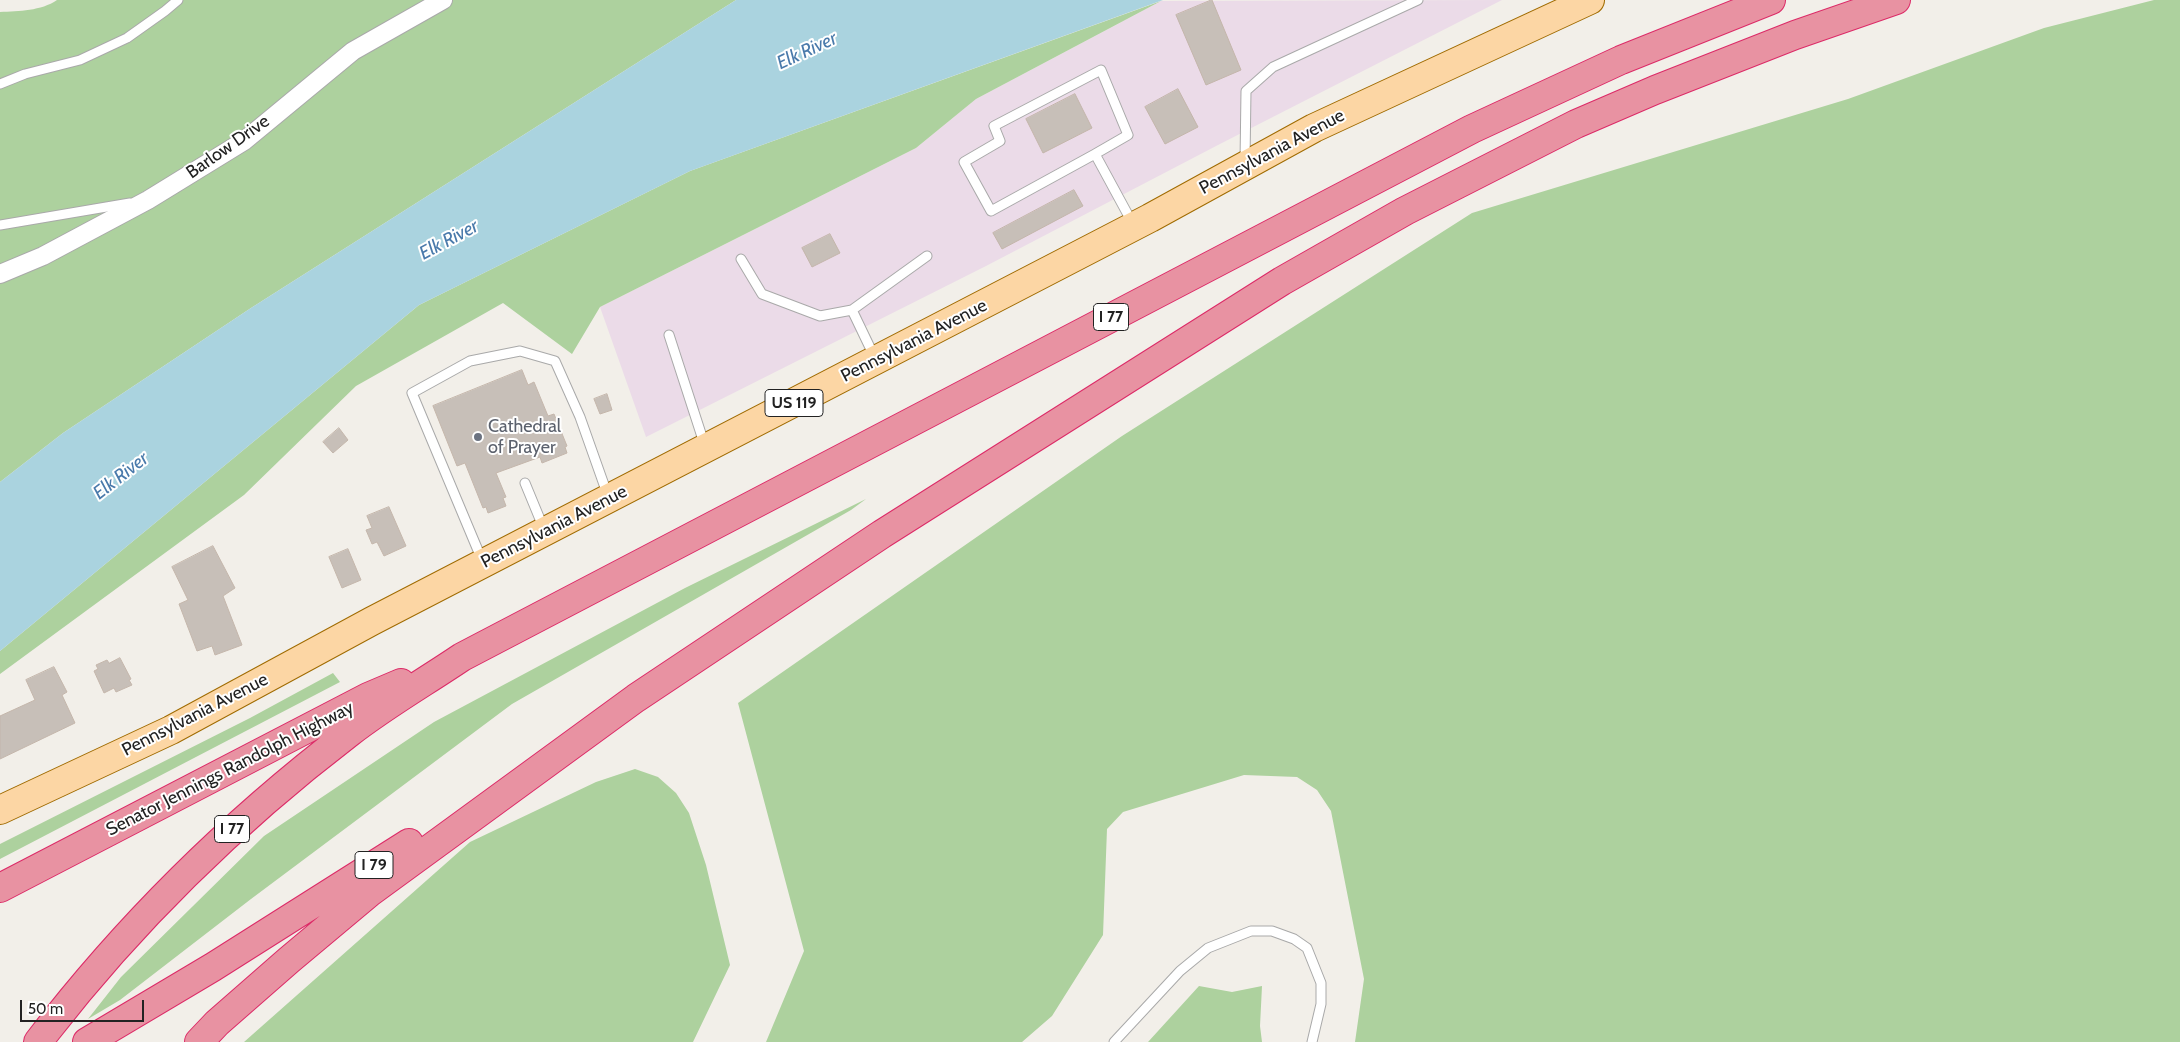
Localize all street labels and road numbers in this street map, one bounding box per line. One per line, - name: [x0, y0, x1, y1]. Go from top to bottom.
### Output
- street label: Pennsylvania Avenue: [1196, 105, 1348, 199]
- street label: Barlow Drive: [182, 110, 274, 184]
- street label: Pennsylvania Avenue: [837, 295, 991, 387]
- road number: I 77: [1094, 304, 1128, 330]
- road number: US 119: [765, 389, 823, 416]
- street label: Pennsylvania Avenue: [477, 481, 631, 573]
- street label: Pennsylvania Avenue: [118, 669, 272, 761]
- street label: Senator Jennings Randolph Highway: [103, 697, 357, 841]
- road number: I 77: [214, 816, 250, 842]
- road number: I 79: [355, 852, 393, 878]

